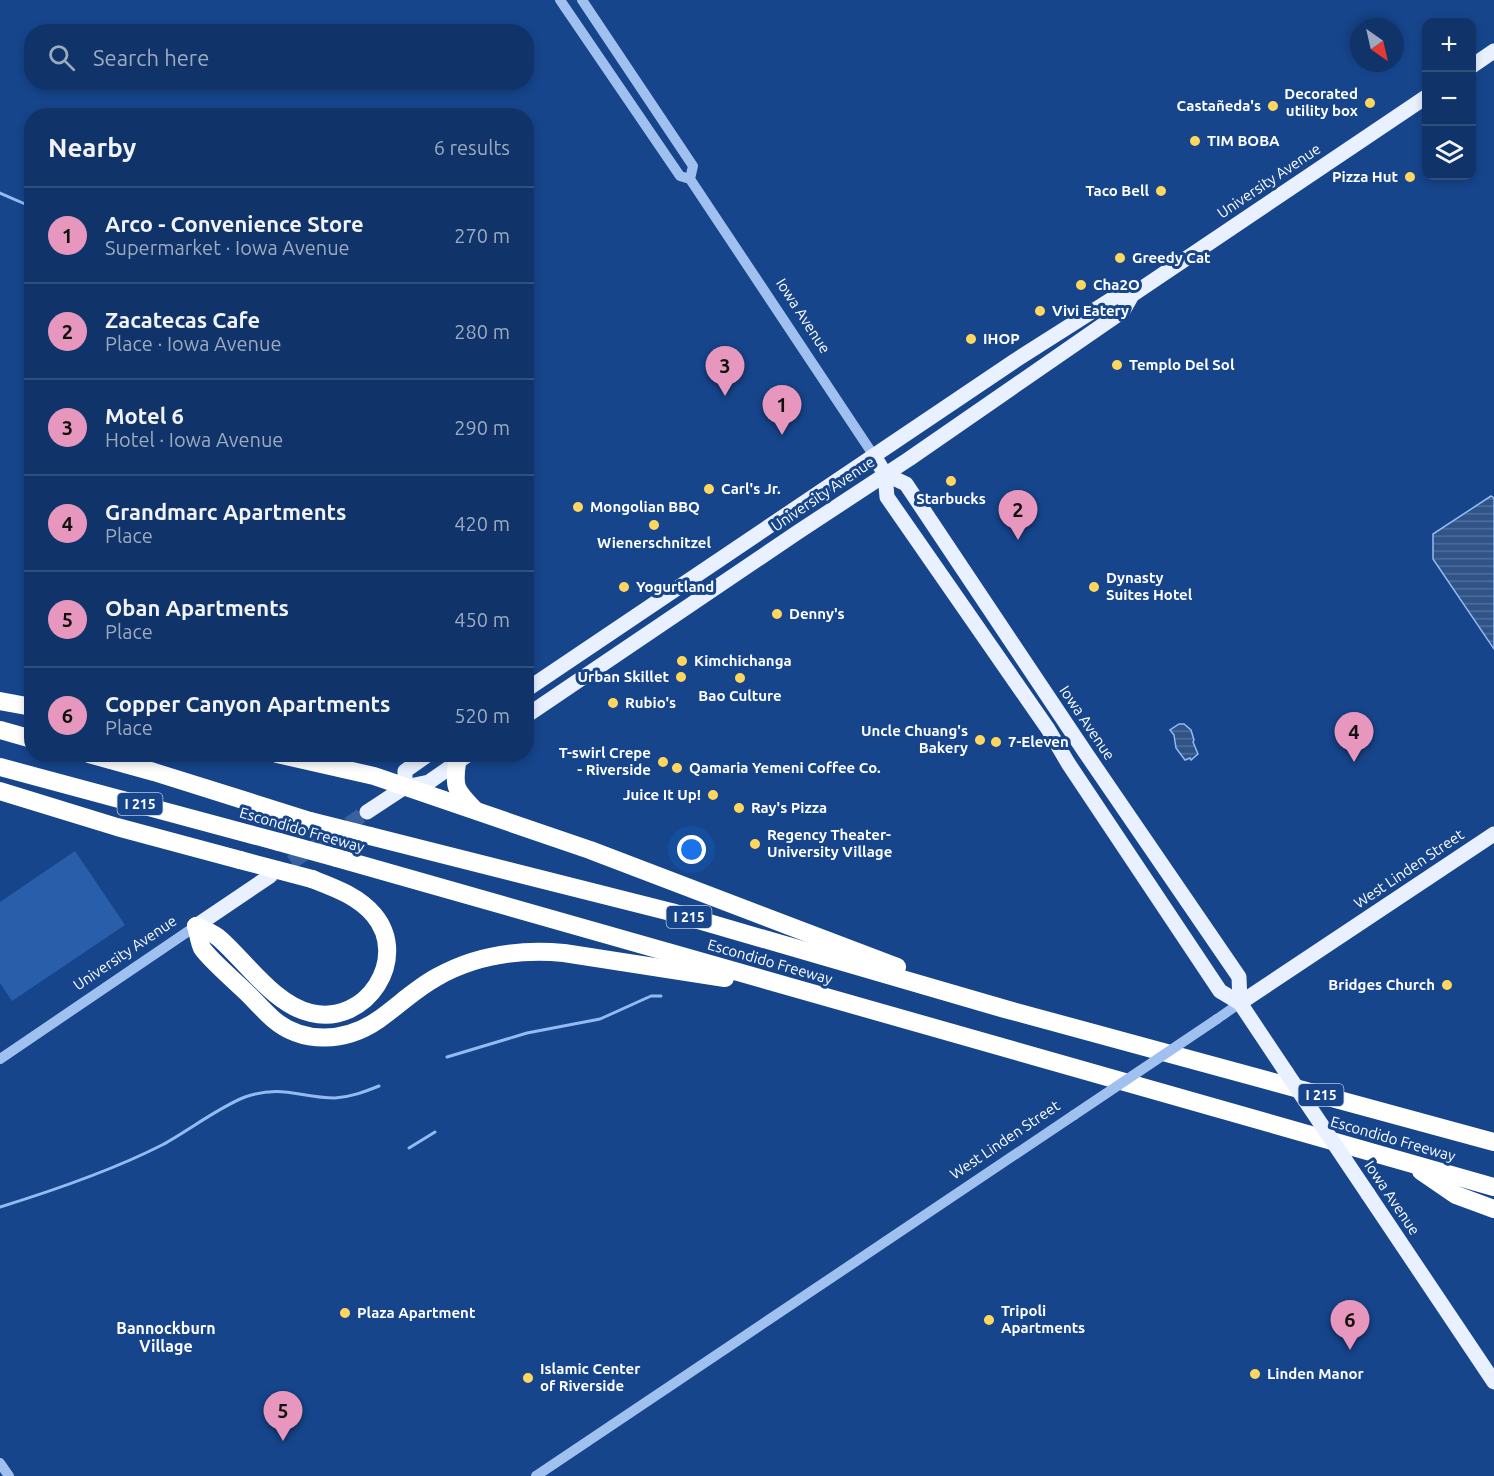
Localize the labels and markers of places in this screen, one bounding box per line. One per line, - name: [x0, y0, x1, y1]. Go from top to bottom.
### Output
- place label: Decorated utility box: [1284, 85, 1358, 119]
- marker: Decorated utility box: [1363, 96, 1377, 110]
- place label: Castañeda's: [1177, 97, 1261, 114]
- marker: Castañeda's: [1266, 99, 1280, 113]
- place label: TIM BOBA: [1207, 132, 1280, 149]
- marker: TIM BOBA: [1188, 134, 1202, 148]
- place label: Pizza Hut: [1332, 168, 1399, 185]
- marker: Pizza Hut: [1403, 170, 1417, 184]
- place label: Taco Bell: [1086, 182, 1149, 199]
- marker: Taco Bell: [1154, 184, 1168, 198]
- place label: Greedy Cat: [1132, 249, 1211, 266]
- marker: Greedy Cat: [1113, 251, 1127, 265]
- place label: Cha2O: [1093, 276, 1140, 293]
- marker: Cha2O: [1074, 278, 1088, 292]
- place label: Vivi Eatery: [1052, 302, 1129, 319]
- marker: Vivi Eatery: [1033, 304, 1047, 318]
- place label: IHOP: [983, 330, 1020, 347]
- marker: IHOP: [964, 332, 978, 346]
- pin: 3: [706, 346, 744, 396]
- place label: Templo Del Sol: [1129, 356, 1235, 373]
- marker: Templo Del Sol: [1110, 358, 1124, 372]
- pin: 1: [762, 386, 802, 435]
- marker: Starbucks: [944, 474, 958, 488]
- place label: Carl's Jr.: [721, 480, 781, 497]
- marker: Carl's Jr.: [702, 482, 716, 496]
- place label: Starbucks: [916, 490, 986, 507]
- pin: 2: [998, 490, 1038, 540]
- place label: Mongolian BBQ: [590, 498, 700, 515]
- marker: Mongolian BBQ: [571, 500, 585, 514]
- marker: Wienerschnitzel: [647, 518, 661, 532]
- place label: Wienerschnitzel: [597, 534, 711, 551]
- place label: Dynasty Suites Hotel: [1106, 569, 1193, 603]
- place label: Yogurtland: [636, 578, 714, 595]
- marker: Yogurtland: [617, 580, 631, 594]
- marker: Dynasty Suites Hotel: [1087, 580, 1101, 594]
- place label: Denny's: [789, 605, 845, 622]
- marker: Denny's: [770, 607, 784, 621]
- place label: Kimchichanga: [694, 652, 792, 669]
- marker: Kimchichanga: [675, 654, 689, 668]
- place label: Urban Skillet: [578, 668, 670, 685]
- marker: Urban Skillet: [674, 670, 688, 684]
- marker: Bao Culture: [733, 671, 747, 685]
- place label: Bao Culture: [698, 687, 782, 704]
- place label: Rubio's: [625, 694, 676, 711]
- marker: Rubio's: [606, 696, 620, 710]
- pin: 4: [1334, 712, 1374, 762]
- place label: Uncle Chuang's Bakery: [861, 722, 968, 756]
- marker: Uncle Chuang's Bakery: [973, 733, 987, 747]
- place label: 7-Eleven: [1008, 733, 1069, 750]
- marker: 7-Eleven: [989, 735, 1003, 749]
- place label: T-swirl Crepe - Riverside: [559, 744, 651, 778]
- marker: T-swirl Crepe - Riverside: [656, 755, 670, 769]
- place label: Qamaria Yemeni Coffee Co.: [689, 759, 881, 776]
- marker: Qamaria Yemeni Coffee Co.: [670, 761, 684, 775]
- place label: Juice It Up!: [623, 786, 701, 803]
- marker: Juice It Up!: [706, 788, 720, 802]
- place label: Ray's Pizza: [751, 799, 827, 816]
- marker: Ray's Pizza: [732, 801, 746, 815]
- place label: Regency Theater- University Village: [767, 826, 892, 860]
- marker: Regency Theater- University Village: [748, 837, 762, 851]
- place label: Bridges Church: [1328, 976, 1435, 993]
- marker: Bridges Church: [1440, 978, 1454, 992]
- pin: 6: [1330, 1300, 1370, 1350]
- place label: Tripoli Apartments: [1001, 1302, 1085, 1336]
- place label: Plaza Apartment: [357, 1304, 476, 1321]
- marker: Plaza Apartment: [338, 1306, 352, 1320]
- marker: Tripoli Apartments: [982, 1313, 996, 1327]
- place label: Islamic Center of Riverside: [540, 1360, 641, 1394]
- place label: Linden Manor: [1267, 1365, 1364, 1382]
- marker: Linden Manor: [1248, 1367, 1262, 1381]
- marker: Islamic Center of Riverside: [521, 1371, 535, 1385]
- pin: 5: [264, 1392, 302, 1441]

